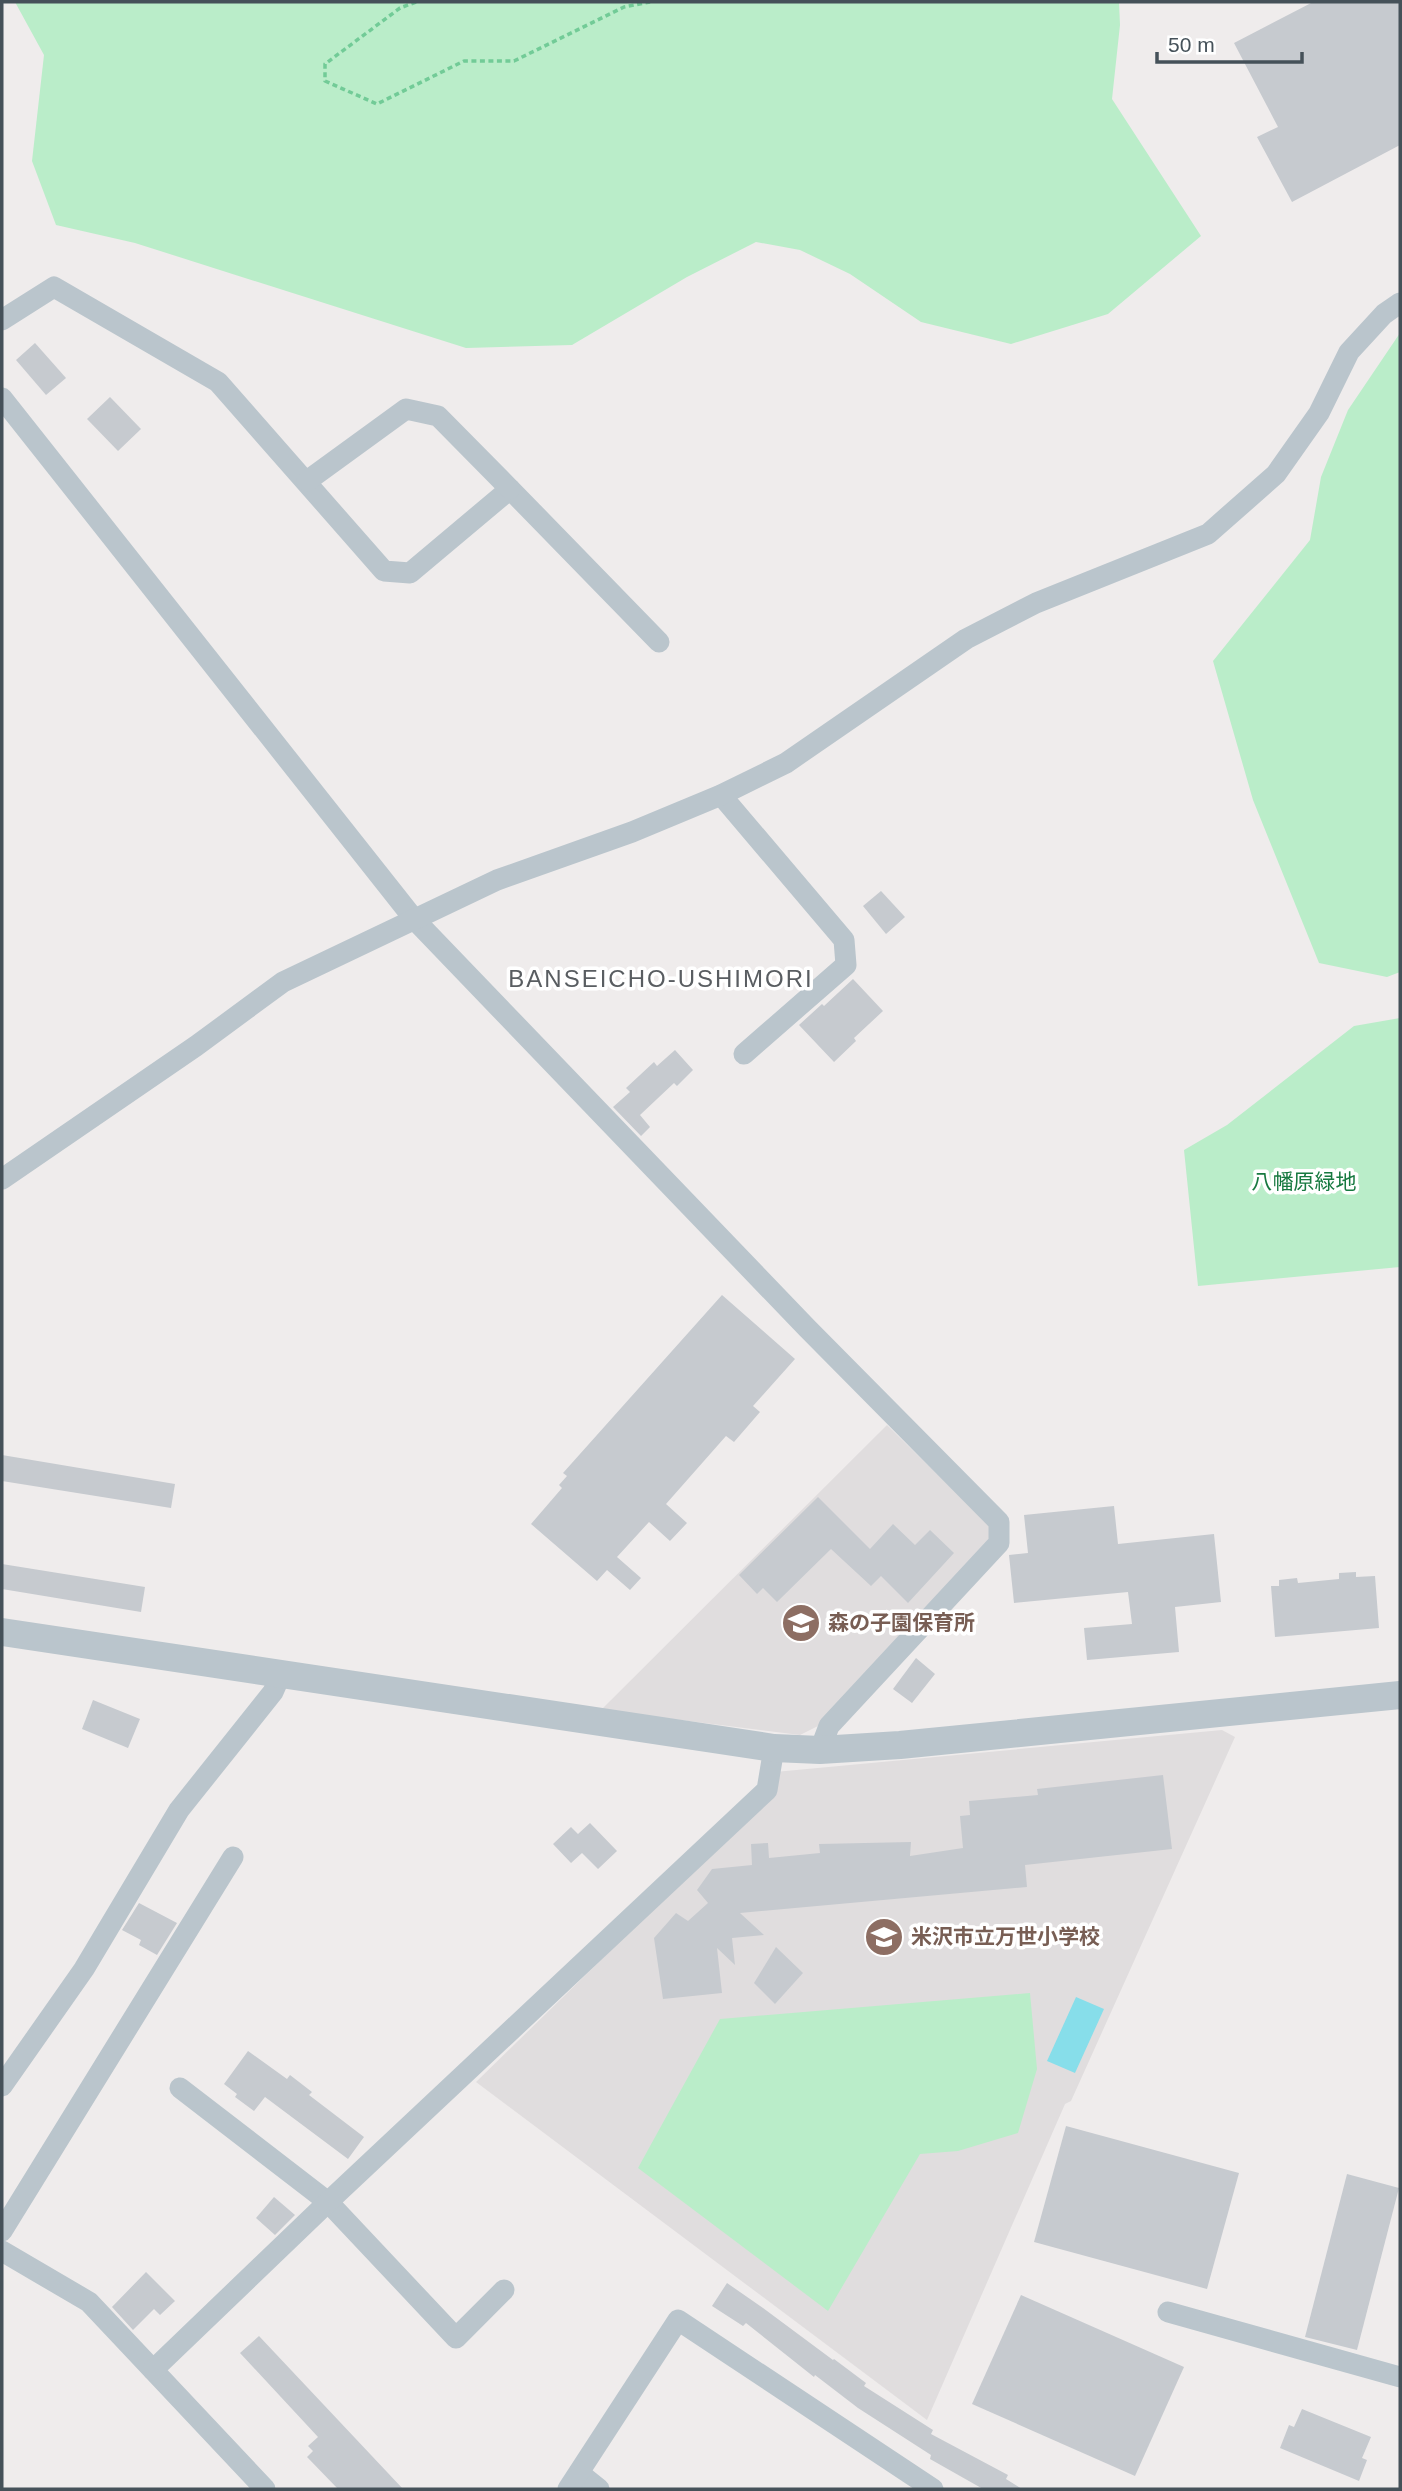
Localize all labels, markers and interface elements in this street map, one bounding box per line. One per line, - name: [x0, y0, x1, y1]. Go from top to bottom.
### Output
- scale bar: [1157, 21, 1302, 65]
- text: 50 m: [1168, 33, 1215, 56]
- district label: BANSEICHO-USHIMORI: [508, 965, 814, 992]
- park label: 八幡原緑地: [1252, 1170, 1357, 1193]
- school or university icon: 森の子園保育所: [780, 1602, 822, 1644]
- place label: 森の子園保育所: [828, 1611, 975, 1634]
- school or university icon: 米沢市立万世小学校: [863, 1916, 905, 1958]
- place label: 米沢市立万世小学校: [911, 1925, 1100, 1948]

